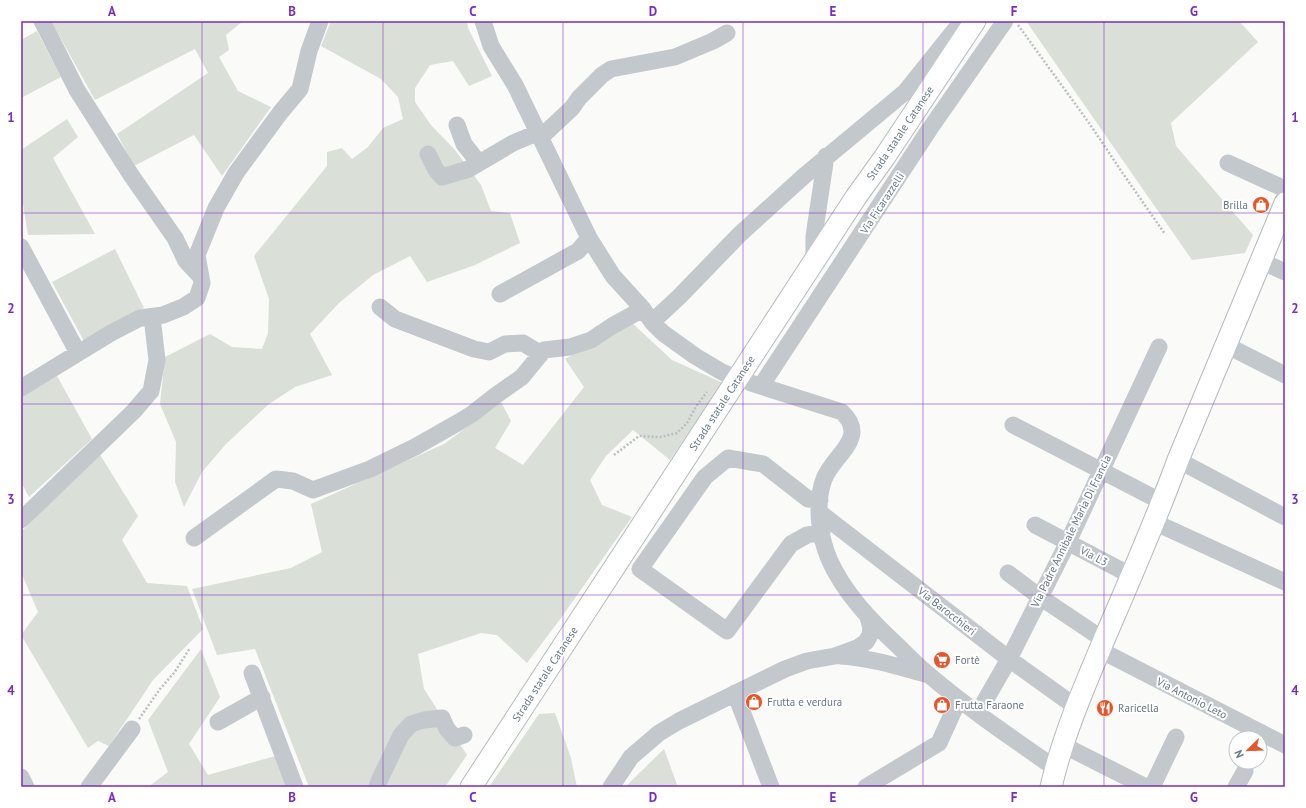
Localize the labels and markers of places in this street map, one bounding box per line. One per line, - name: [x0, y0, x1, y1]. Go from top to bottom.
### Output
- shop icon: Brilla: [1251, 195, 1271, 215]
- place label: Brilla: [1223, 198, 1248, 212]
- supermarket icon: Fortè: [932, 650, 952, 670]
- place label: Fortè: [955, 653, 980, 667]
- shop icon: Frutta e verdura: [744, 692, 764, 712]
- place label: Frutta e verdura: [767, 695, 842, 709]
- shop icon: Frutta Faraone: [932, 695, 952, 715]
- place label: Frutta Faraone: [955, 698, 1024, 712]
- restaurant icon: Raricella: [1095, 698, 1115, 718]
- place label: Raricella: [1118, 701, 1159, 715]

